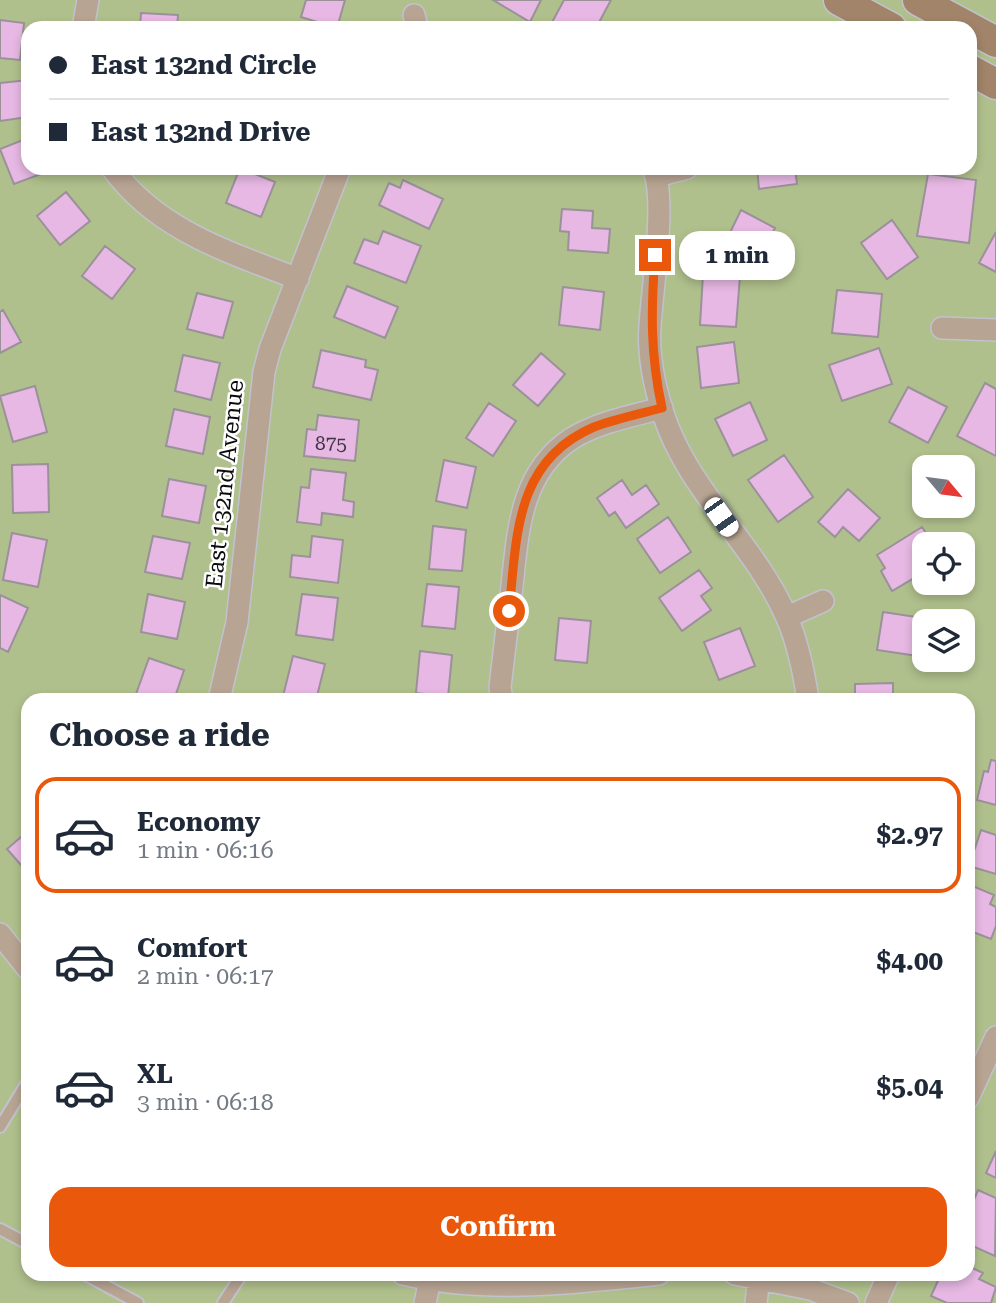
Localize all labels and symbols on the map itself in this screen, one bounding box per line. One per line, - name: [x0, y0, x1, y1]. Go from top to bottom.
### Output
- callout: 1 min: [680, 230, 795, 280]
- route end: [639, 239, 671, 271]
- street label: East 132nd Avenue: [201, 379, 249, 589]
- house number: 875: [315, 432, 347, 455]
- north arrow: [912, 455, 975, 518]
- car: [701, 494, 742, 540]
- route start: [493, 595, 525, 627]

